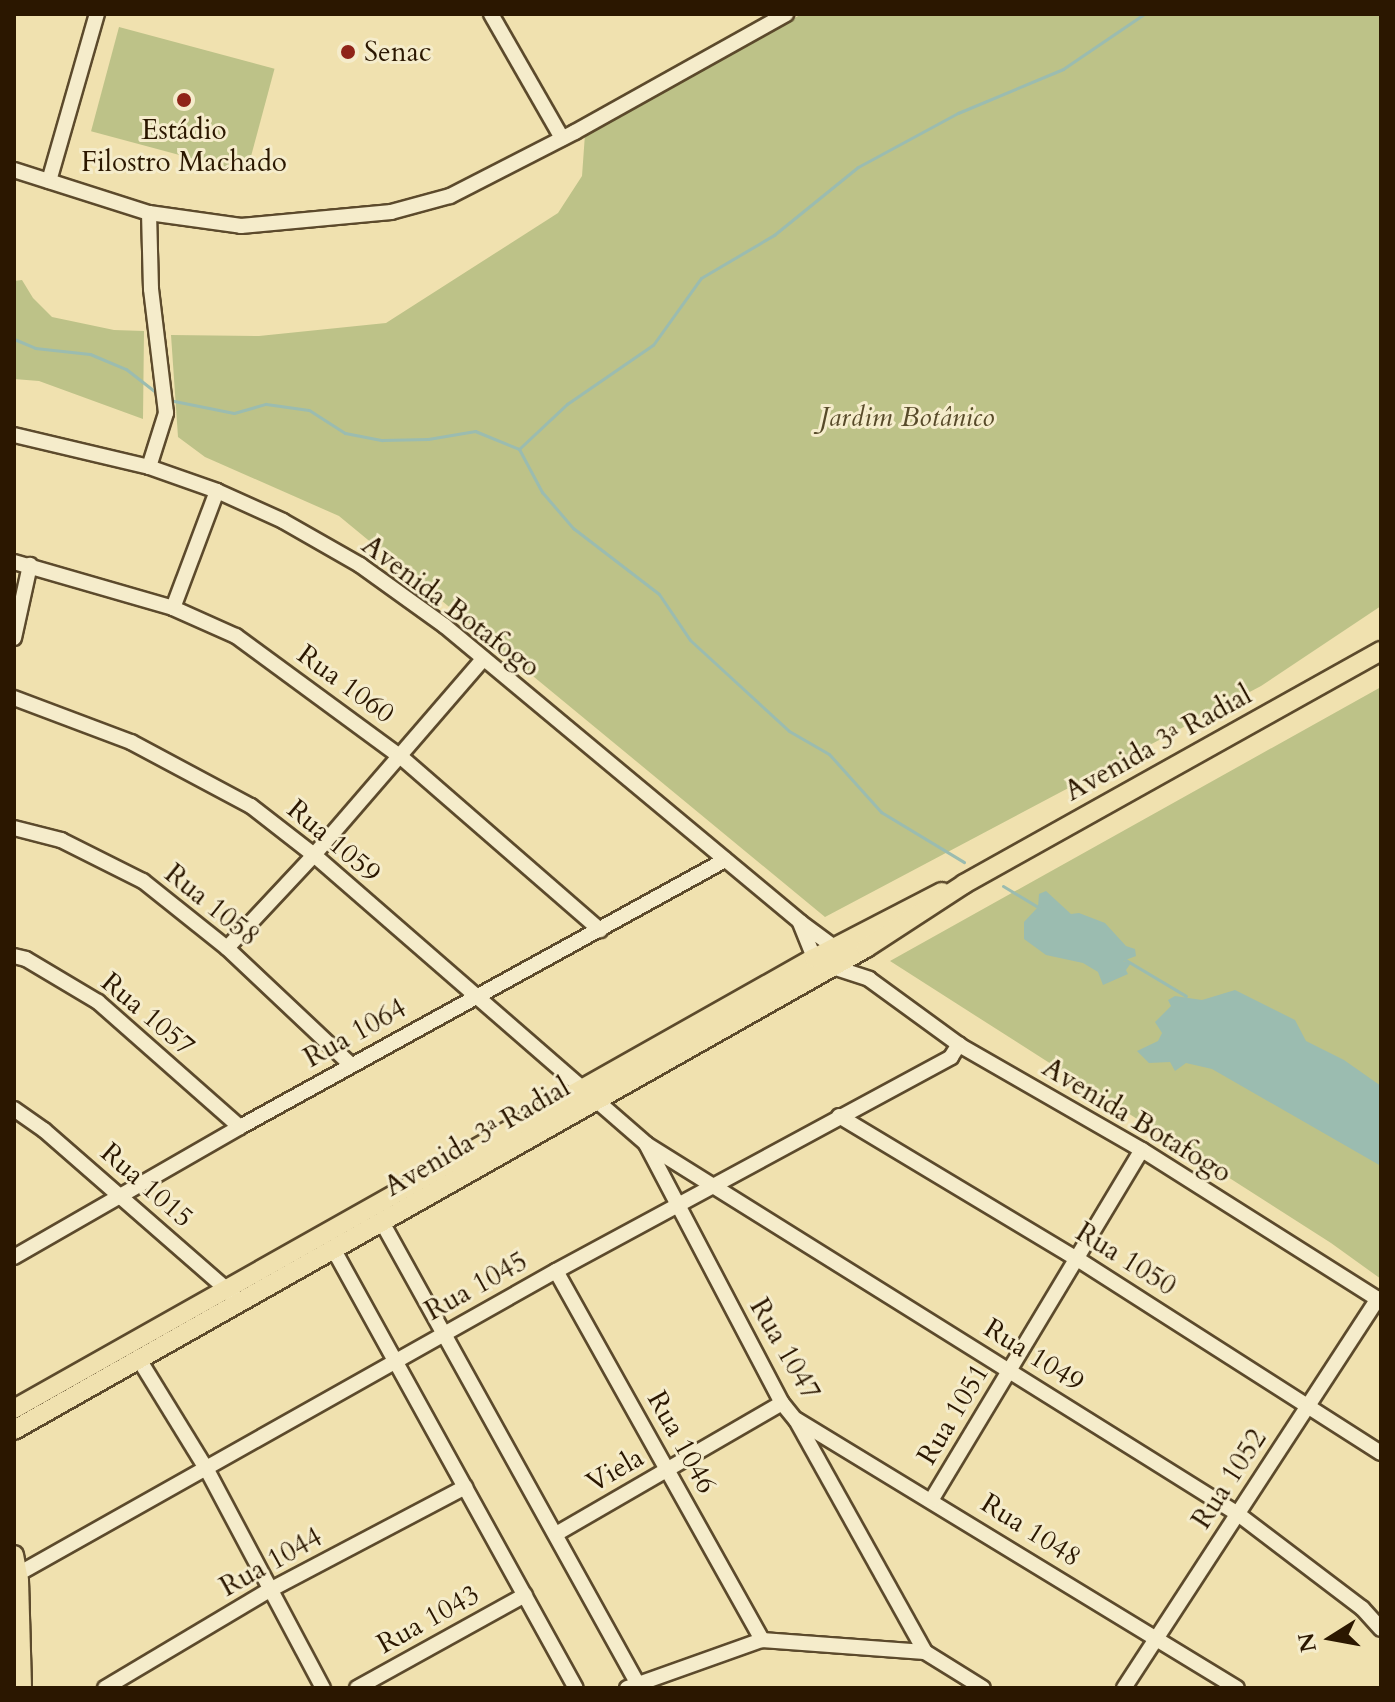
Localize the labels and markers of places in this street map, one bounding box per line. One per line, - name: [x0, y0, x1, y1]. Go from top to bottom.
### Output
- place label: Senac: [364, 35, 432, 69]
- marker: Senac: [339, 43, 357, 61]
- marker: Estádio Filostro Machado: [175, 91, 193, 109]
- place label: Estádio Filostro Machado: [81, 113, 287, 179]

